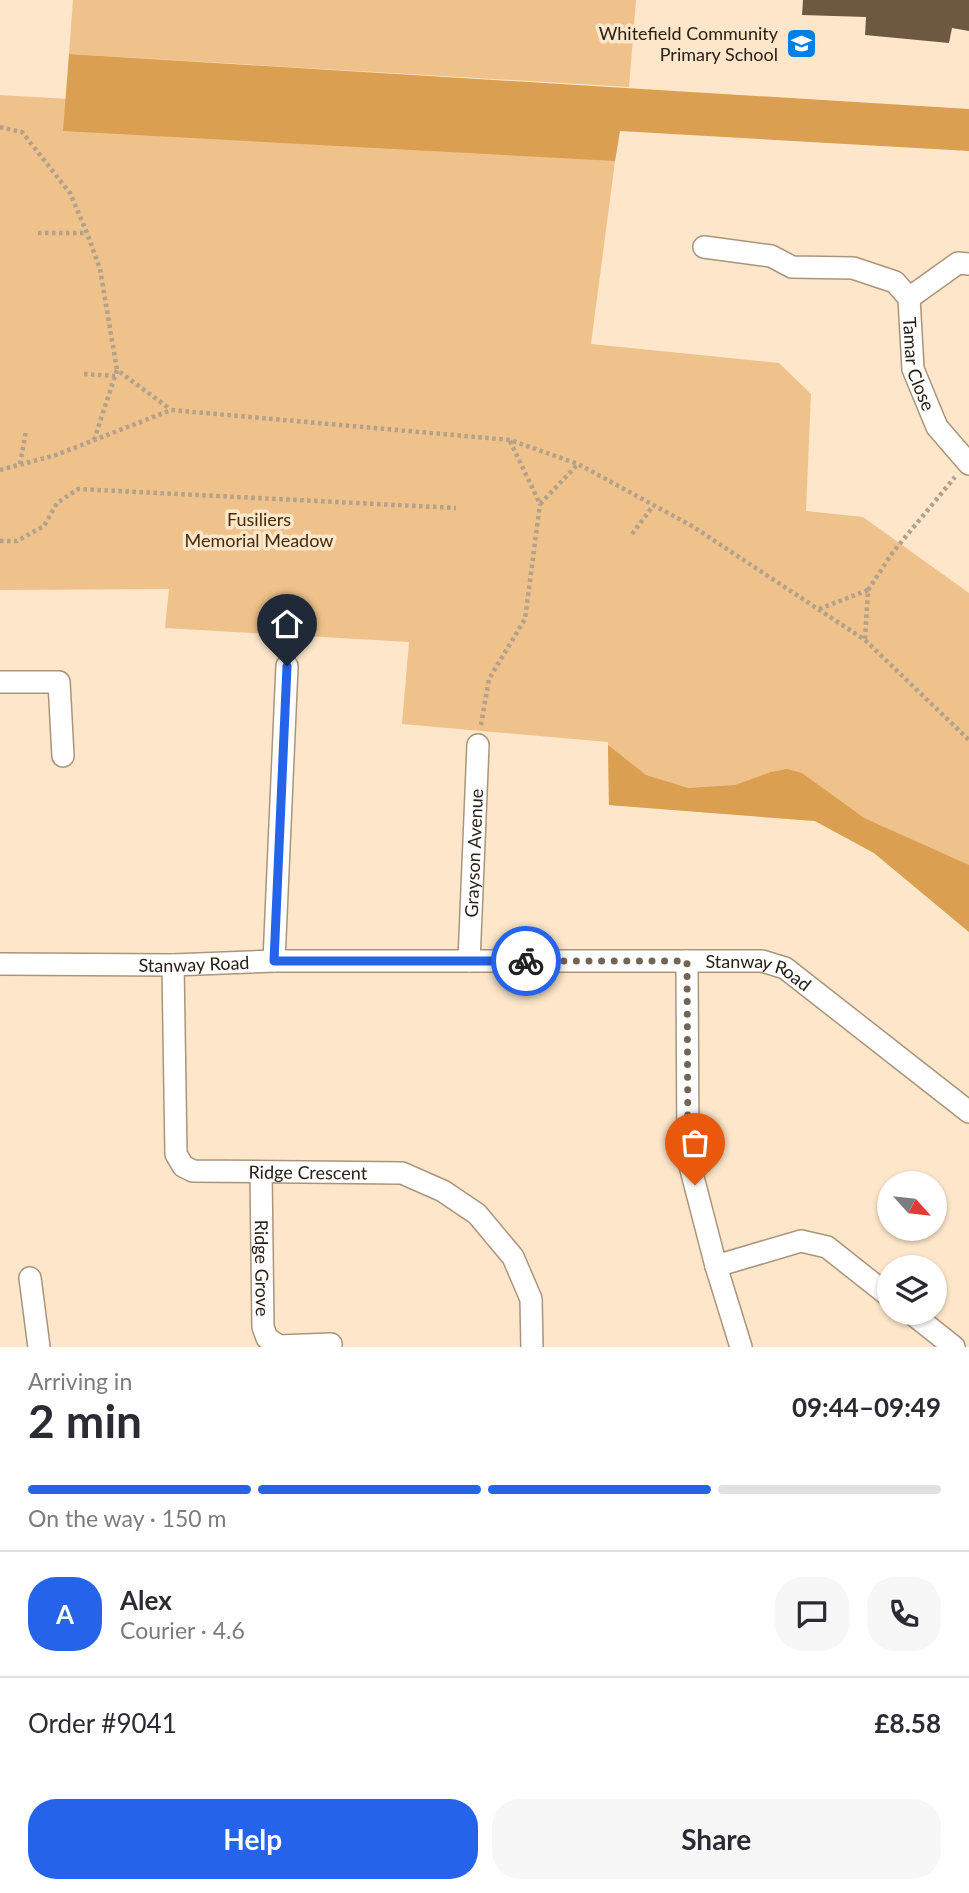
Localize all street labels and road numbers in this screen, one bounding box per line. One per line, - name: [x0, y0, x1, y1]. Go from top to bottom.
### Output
- street label: Tamar Close: [899, 317, 940, 414]
- street label: Grayson Avenue: [460, 788, 487, 918]
- street label: Stanway Road: [705, 950, 816, 995]
- street label: Stanway Road: [138, 951, 250, 976]
- street label: Ridge Crescent: [248, 1161, 368, 1184]
- street label: Ridge Grove: [251, 1220, 274, 1316]

